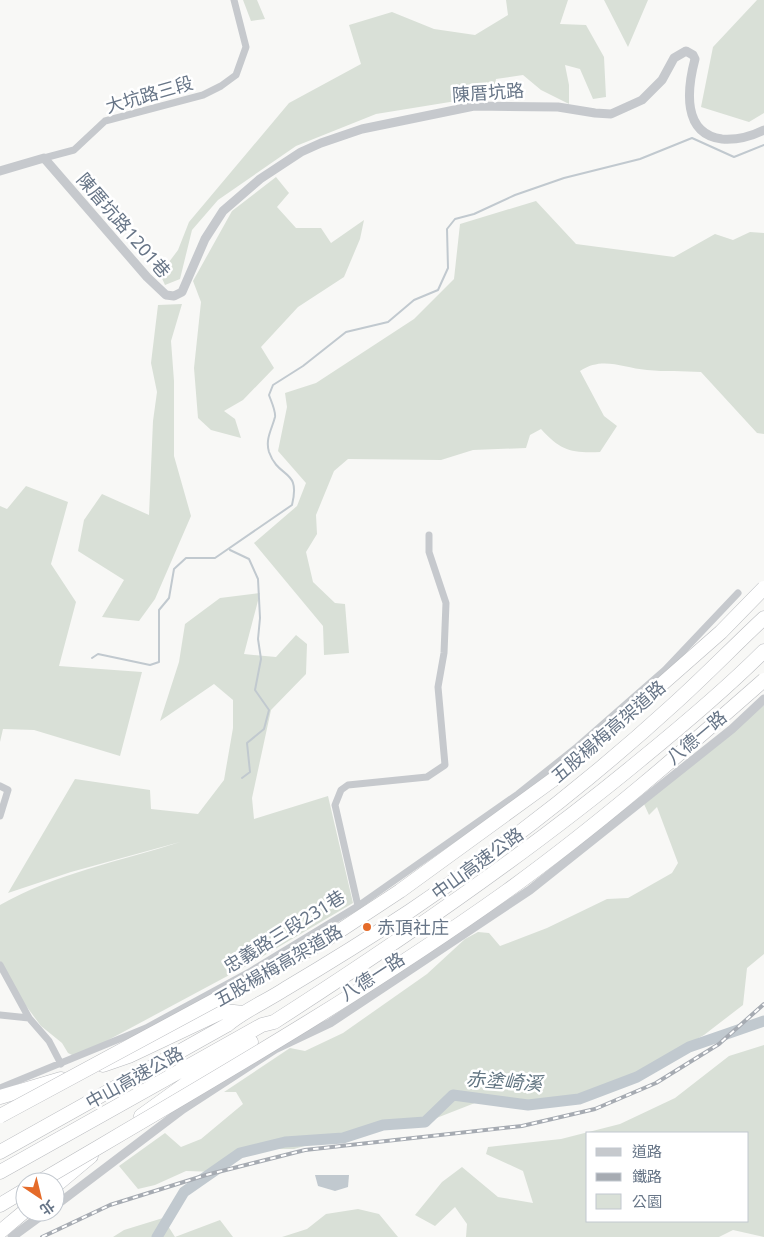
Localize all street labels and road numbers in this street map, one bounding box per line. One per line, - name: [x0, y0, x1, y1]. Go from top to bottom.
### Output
- street label: 大坑路三段: [102, 70, 196, 118]
- street label: 陳厝坑路: [451, 78, 525, 106]
- street label: 陳厝坑路1201巷: [72, 168, 176, 282]
- street label: 五股楊梅高架道路: [546, 675, 670, 787]
- street label: 八德一路: [661, 705, 731, 769]
- street label: 中山高速公路: [426, 822, 528, 904]
- street label: 忠義路三段231巷: [219, 884, 349, 978]
- street label: 五股楊梅高架道路: [210, 919, 346, 1011]
- street label: 八德一路: [335, 946, 409, 1006]
- street label: 中山高速公路: [81, 1040, 187, 1114]

